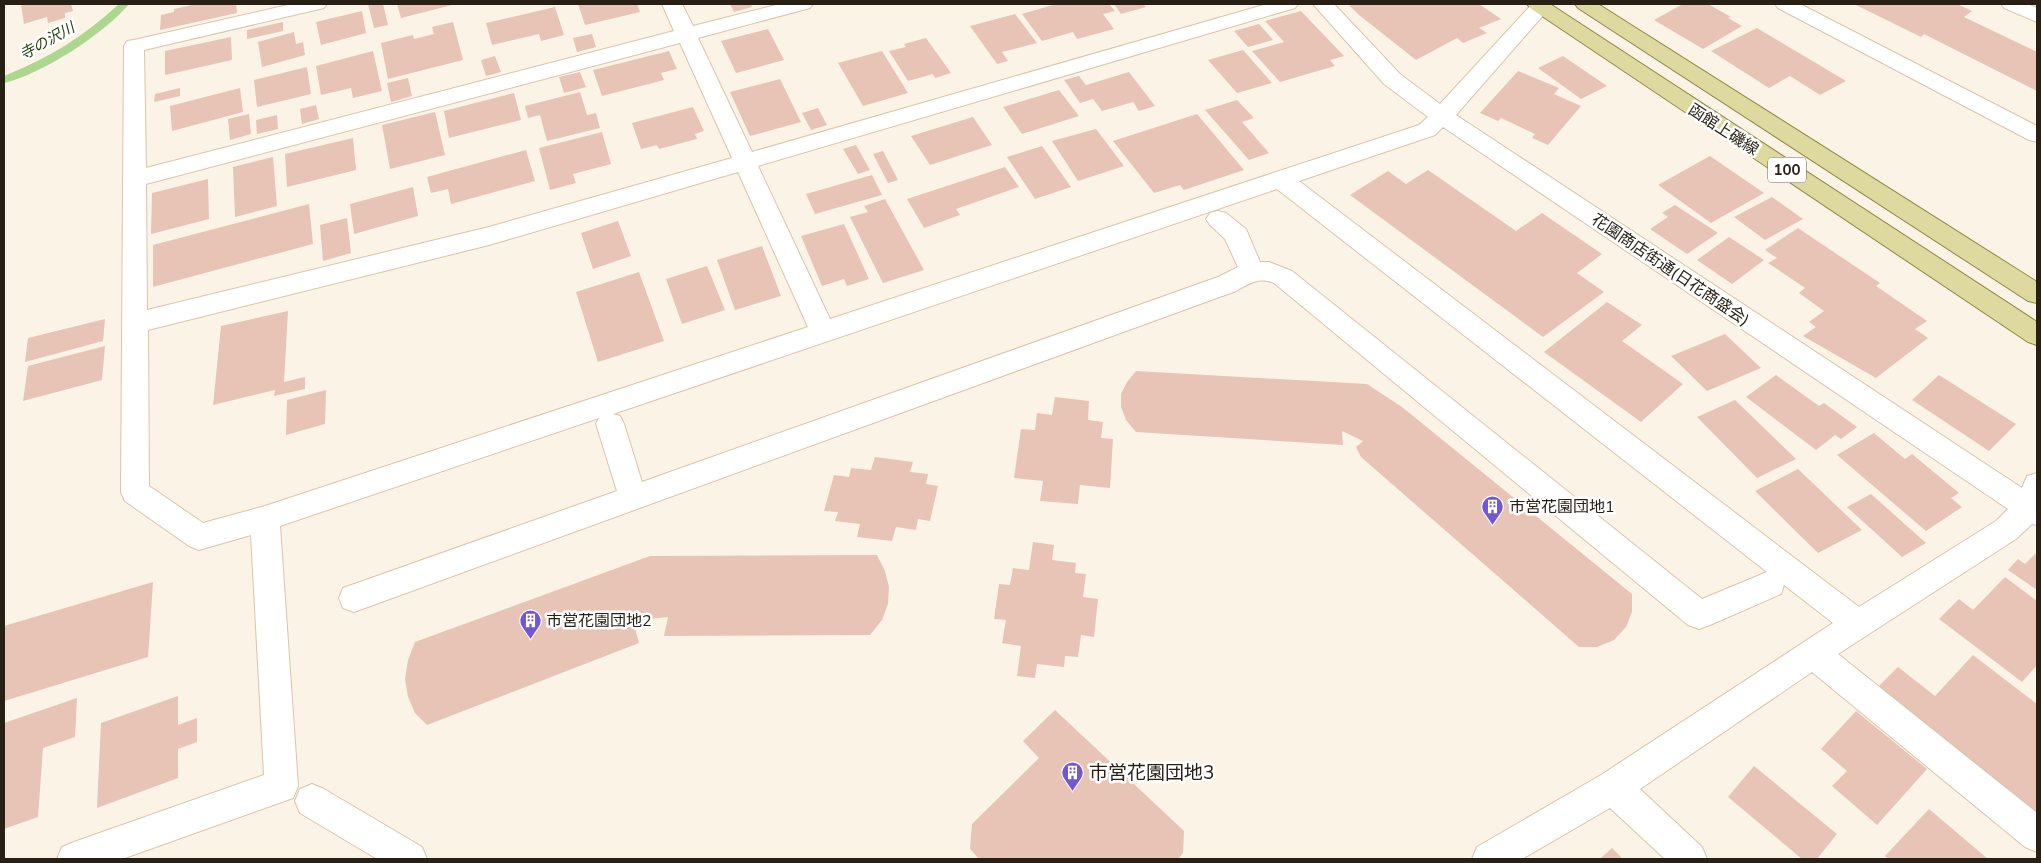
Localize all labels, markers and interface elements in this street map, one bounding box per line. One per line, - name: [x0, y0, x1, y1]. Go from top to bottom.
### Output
- water label: 寺の沢川: [16, 17, 80, 64]
- street label: 函館上磯線: [1684, 99, 1763, 161]
- road number: 100: [1768, 158, 1806, 182]
- street label: 花園商店街通(日花商盛会): [1587, 209, 1754, 331]
- building icon: 市営花園団地1: [1481, 494, 1505, 525]
- place label: 市営花園団地1: [1509, 496, 1615, 518]
- building icon: 市営花園団地2: [518, 608, 542, 639]
- place label: 市営花園団地2: [546, 610, 652, 632]
- building icon: 市営花園団地3: [1061, 760, 1085, 791]
- place label: 市営花園団地3: [1089, 760, 1214, 786]

